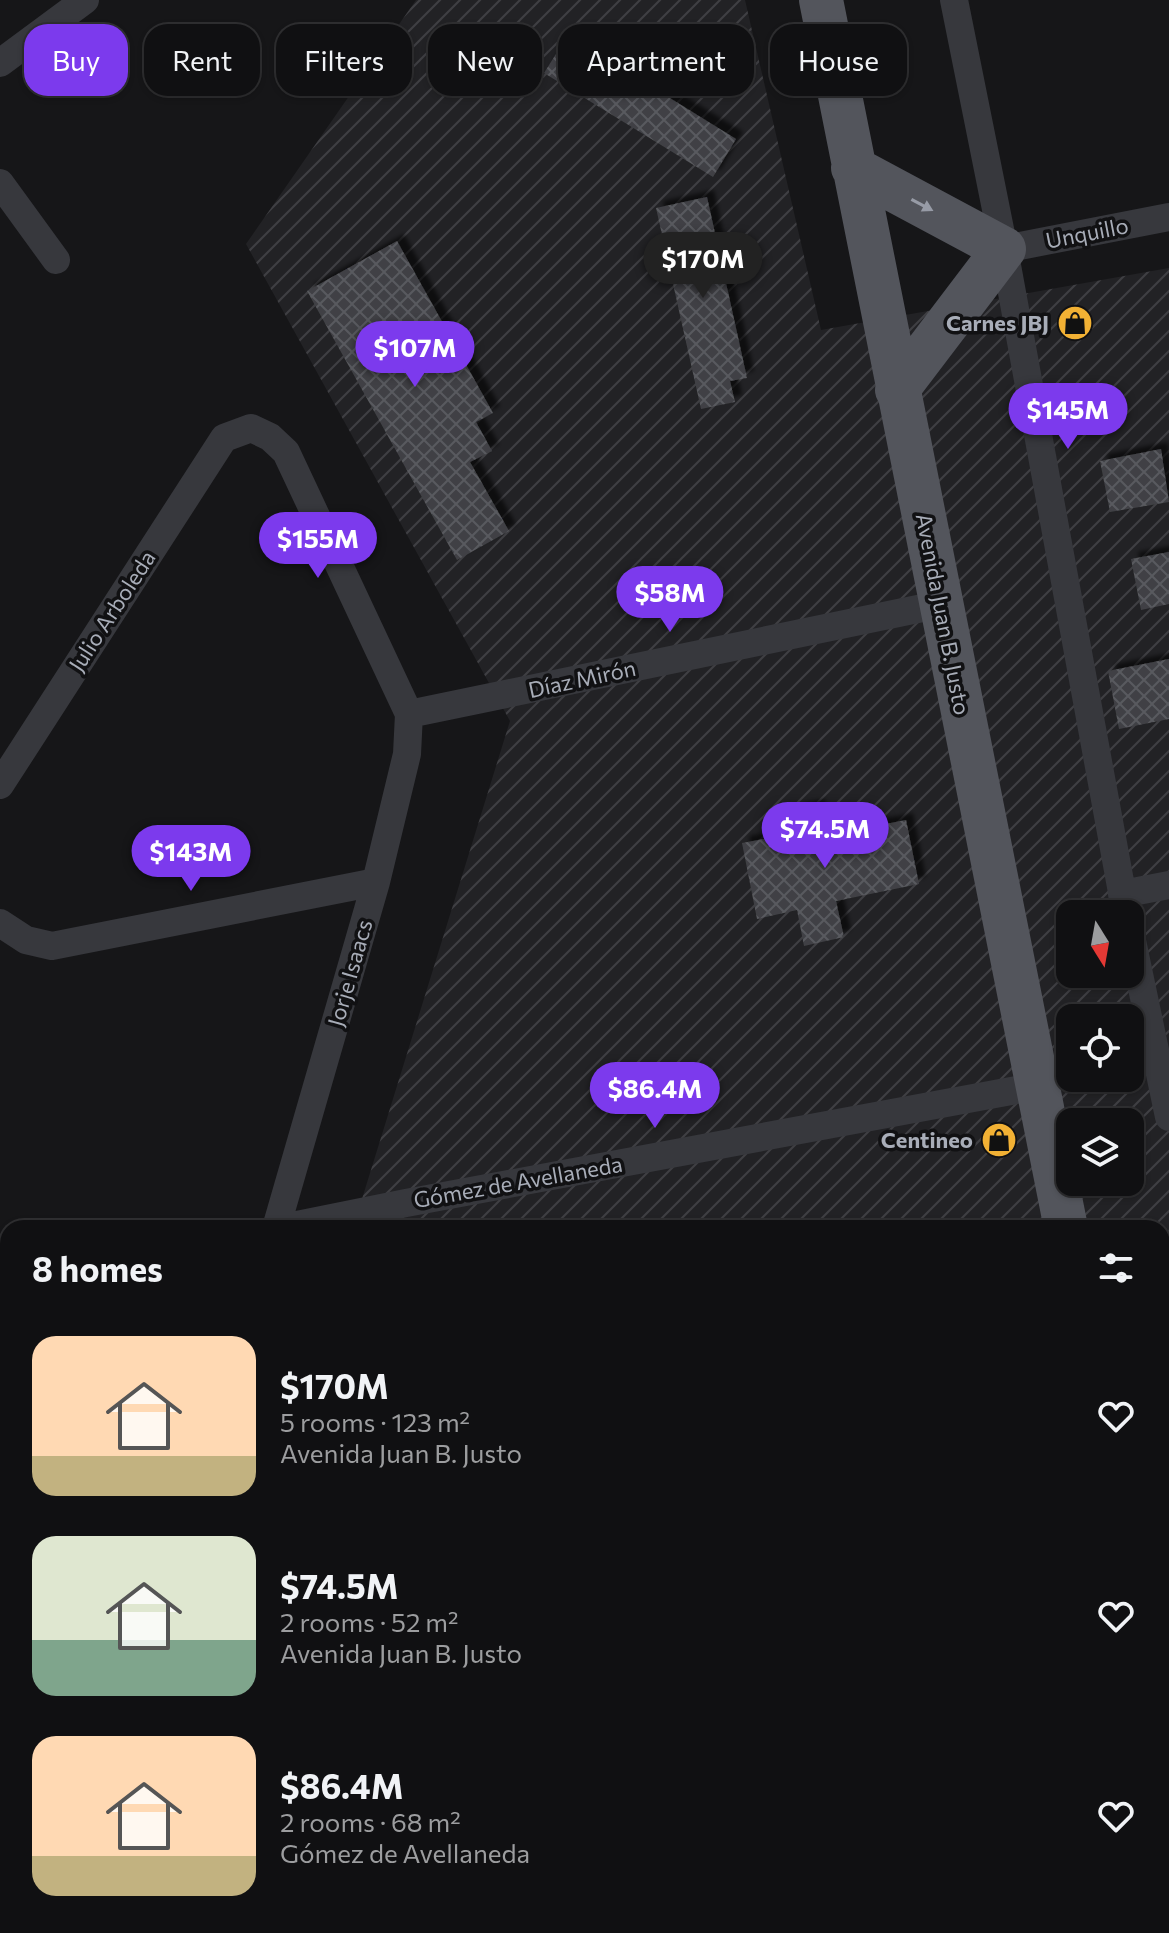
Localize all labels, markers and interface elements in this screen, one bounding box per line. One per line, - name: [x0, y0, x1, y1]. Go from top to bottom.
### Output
- chip: Buy: [24, 24, 128, 96]
- chip: Rent: [144, 24, 260, 96]
- chip: Filters: [276, 24, 412, 96]
- chip: New: [428, 24, 542, 96]
- chip: Apartment: [558, 24, 754, 96]
- chip: House: [770, 24, 907, 96]
- one-way arrow: [911, 197, 933, 211]
- street label: Unquillo: [1043, 211, 1131, 254]
- pin: $170M: [647, 232, 759, 300]
- text: $170M: [661, 242, 745, 273]
- shop icon: Carnes JBJ: [1056, 304, 1094, 342]
- place label: Carnes JBJ: [946, 309, 1049, 336]
- pin: $107M: [359, 321, 471, 389]
- text: $107M: [373, 331, 457, 362]
- pin: $145M: [1012, 383, 1124, 451]
- text: $145M: [1027, 393, 1109, 424]
- street label: Avenida Juan B. Justo: [911, 511, 976, 717]
- pin: $155M: [262, 512, 374, 580]
- text: $155M: [277, 522, 359, 553]
- street label: Julio Arboleda: [62, 545, 161, 676]
- pin: $58M: [623, 566, 717, 634]
- text: $58M: [634, 576, 706, 607]
- street label: Díaz Mirón: [526, 654, 638, 703]
- pin: $74.5M: [760, 802, 890, 870]
- text: $74.5M: [780, 812, 870, 843]
- pin: $143M: [135, 825, 247, 893]
- text: $143M: [150, 835, 232, 866]
- north arrow: [1056, 900, 1144, 988]
- map controls: [1056, 900, 1144, 1196]
- street label: Jorje Isaacs: [321, 916, 378, 1029]
- button: locate: [1056, 1004, 1144, 1092]
- pin: $86.4M: [590, 1062, 720, 1130]
- text: $86.4M: [608, 1072, 702, 1103]
- button: layers: [1056, 1108, 1144, 1196]
- shop icon: Centineo: [980, 1121, 1018, 1159]
- place label: Centineo: [881, 1126, 973, 1153]
- street label: Gómez de Avellaneda: [411, 1150, 624, 1213]
- icon: filters: [1094, 1246, 1138, 1290]
- text: 8 homes: [32, 1247, 163, 1289]
- text: $170M: [280, 1364, 389, 1406]
- icon: home: [96, 1368, 192, 1464]
- icon: heart: [1094, 1394, 1138, 1438]
- text: 5 rooms · 123 m²: [280, 1406, 470, 1437]
- text: Avenida Juan B. Justo: [280, 1437, 522, 1468]
- text: $74.5M: [280, 1564, 398, 1606]
- icon: home: [96, 1568, 192, 1664]
- icon: heart: [1094, 1594, 1138, 1638]
- text: 2 rooms · 52 m²: [280, 1606, 458, 1637]
- text: Avenida Juan B. Justo: [280, 1637, 522, 1668]
- text: $86.4M: [280, 1764, 403, 1806]
- icon: home: [96, 1768, 192, 1864]
- icon: heart: [1094, 1794, 1138, 1838]
- text: 2 rooms · 68 m²: [280, 1806, 461, 1837]
- text: Gómez de Avellaneda: [280, 1837, 530, 1868]

